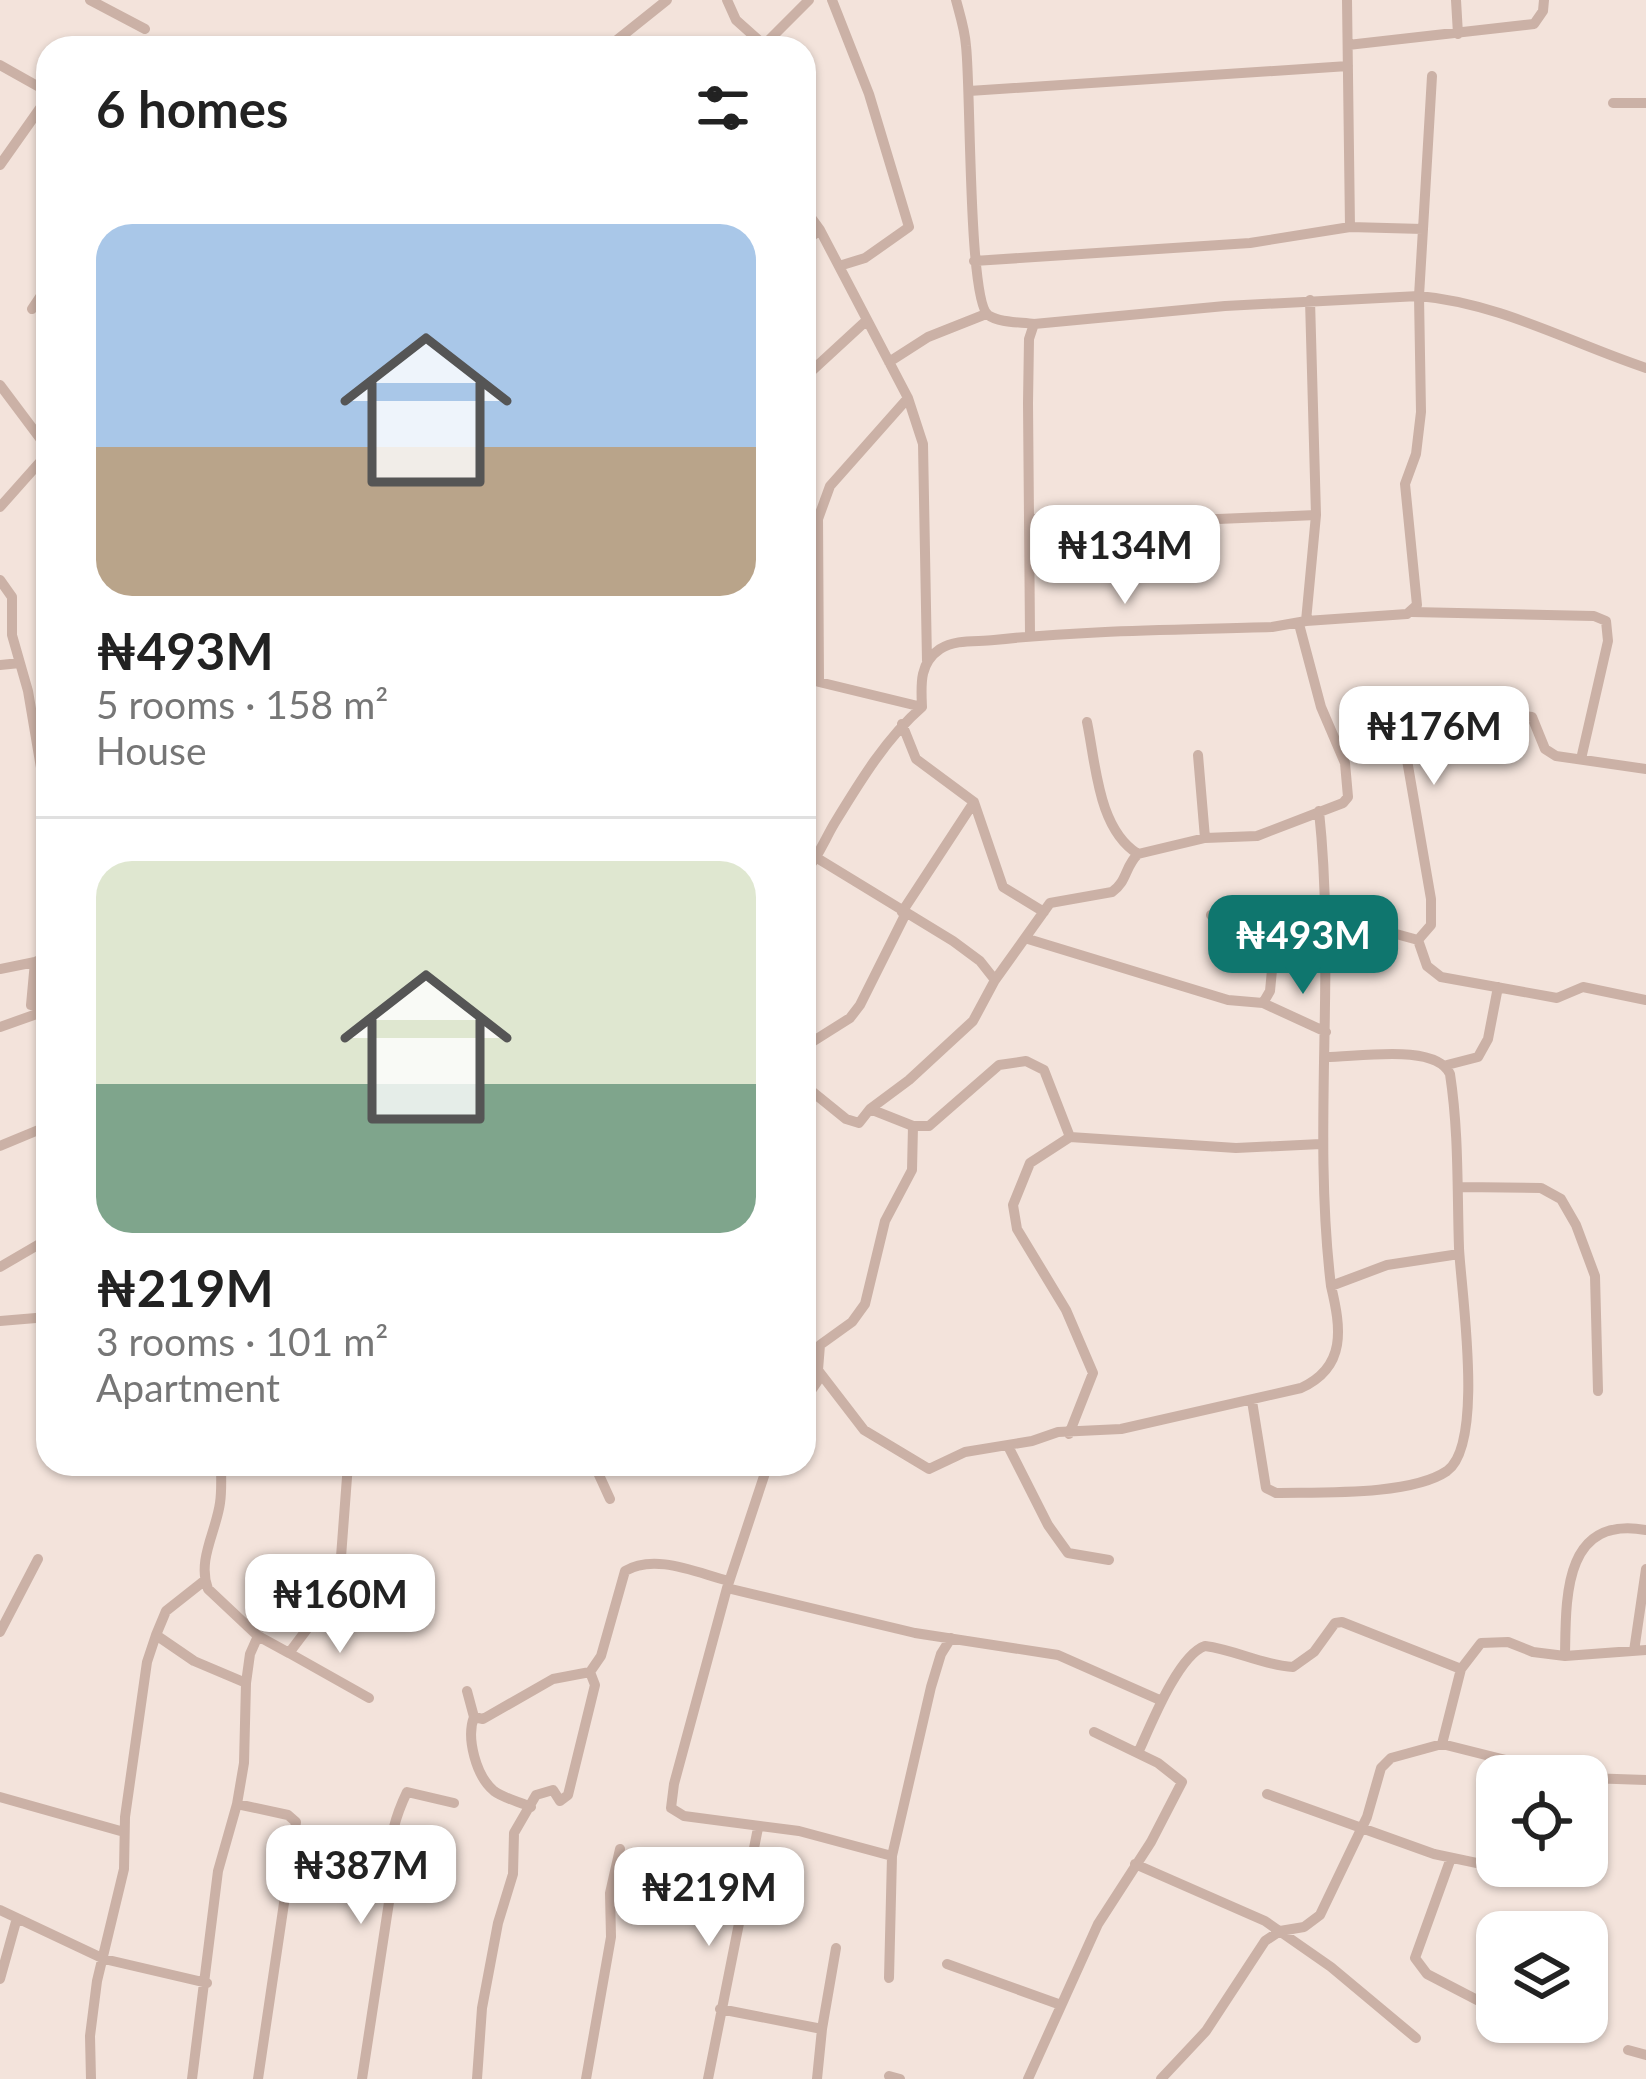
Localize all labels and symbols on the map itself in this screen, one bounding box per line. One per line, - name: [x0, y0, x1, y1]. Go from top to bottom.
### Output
- pin: ₦134M: [1041, 505, 1209, 607]
- pin: ₦176M: [1350, 686, 1518, 788]
- pin: ₦493M: [1219, 895, 1387, 997]
- pin: ₦160M: [256, 1554, 424, 1656]
- pin: ₦387M: [277, 1825, 445, 1927]
- pin: ₦219M: [625, 1847, 793, 1949]

